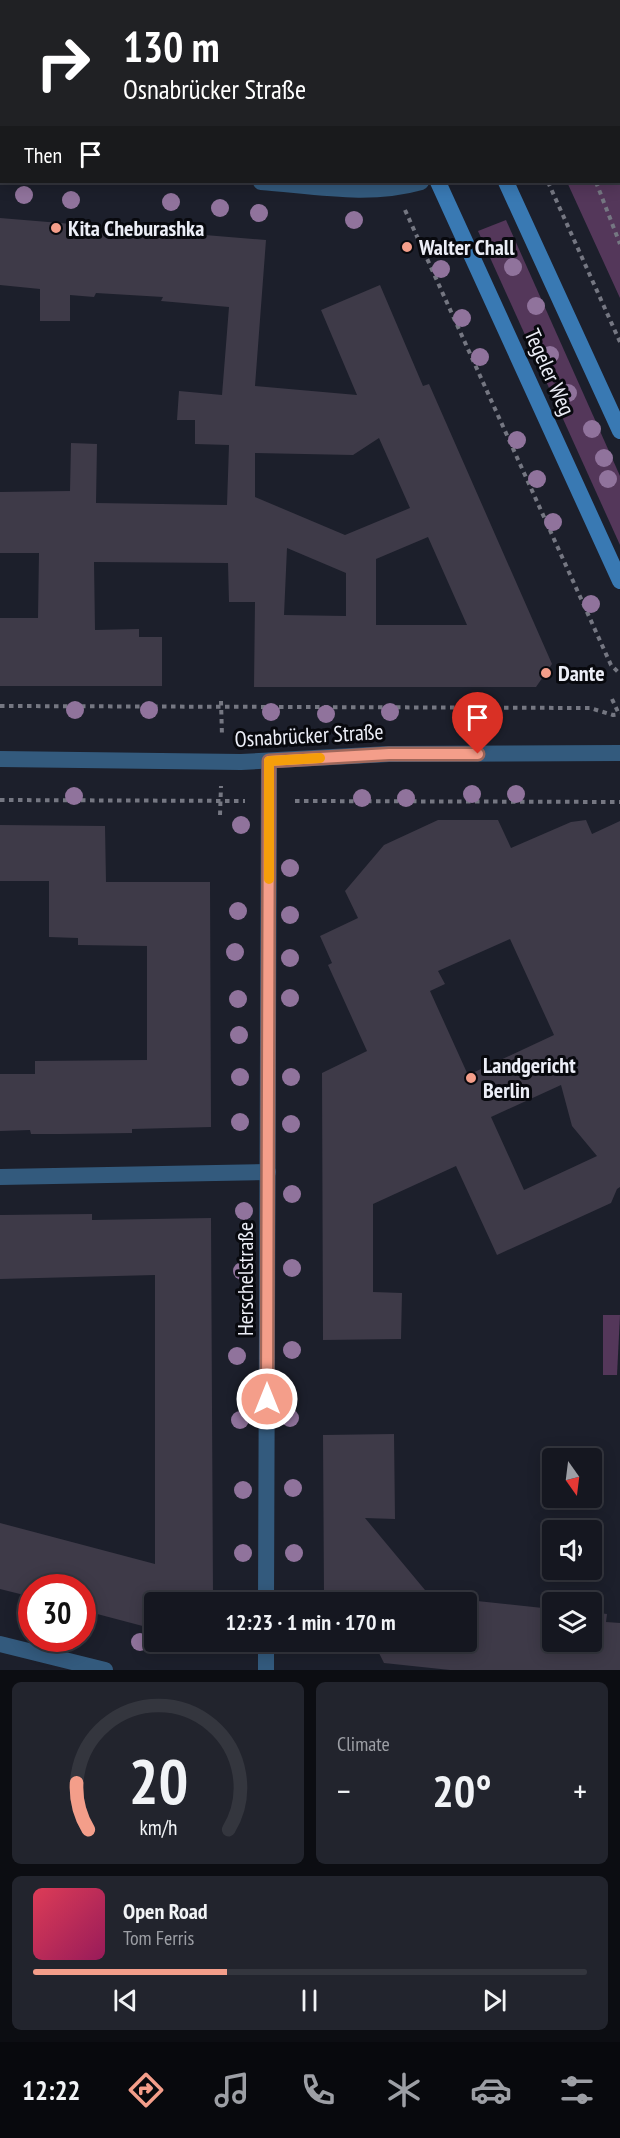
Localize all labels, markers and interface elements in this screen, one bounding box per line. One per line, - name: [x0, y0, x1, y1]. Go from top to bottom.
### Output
- text: 130 m: [123, 19, 220, 74]
- icon: right: [24, 24, 102, 102]
- text: Osnabrücker Straße: [123, 72, 306, 106]
- icon: arrive: [74, 138, 107, 171]
- text: Then: [24, 141, 62, 169]
- place label: Kita Cheburashka: [68, 214, 204, 242]
- marker: Kita Cheburashka: [49, 221, 63, 235]
- place label: Walter Chall: [418, 233, 515, 261]
- marker: Walter Chall: [400, 240, 414, 254]
- street label: Tegeler Weg: [518, 324, 582, 420]
- place label: Dante: [558, 659, 605, 687]
- marker: Dante: [539, 666, 553, 680]
- pin: [452, 692, 503, 754]
- icon: arrive: [461, 701, 494, 734]
- street label: Osnabrücker Straße: [234, 717, 384, 753]
- place label: Landgericht Berlin: [483, 1051, 576, 1104]
- marker: Landgericht Berlin: [464, 1071, 478, 1085]
- street label: Herschelstraße: [231, 1222, 259, 1336]
- position arrow: [235, 1367, 299, 1431]
- north arrow: [542, 1448, 602, 1508]
- map controls: [542, 1448, 602, 1652]
- button: sound: [542, 1520, 602, 1580]
- speed limit sign: 30: [18, 1574, 96, 1652]
- button: layers: [542, 1592, 602, 1652]
- text: 12:23 · 1 min · 170 m: [225, 1608, 396, 1636]
- text: Climate: [337, 1731, 390, 1757]
- text: 20: [128, 1740, 188, 1821]
- text: 20°: [432, 1761, 492, 1819]
- text: −: [337, 1769, 351, 1812]
- text: +: [573, 1769, 587, 1812]
- text: km/h: [139, 1813, 177, 1841]
- text: Open Road: [123, 1897, 208, 1925]
- text: Tom Ferris: [123, 1925, 194, 1951]
- icon: previous: [109, 1984, 142, 2017]
- icon: pause: [293, 1984, 326, 2017]
- icon: next: [478, 1984, 511, 2017]
- icon: directions: [125, 2069, 167, 2111]
- icon: music: [211, 2069, 253, 2111]
- icon: phone: [297, 2069, 339, 2111]
- icon: climate: [383, 2069, 425, 2111]
- icon: car: [470, 2069, 512, 2111]
- icon: filters: [556, 2069, 598, 2111]
- text: 12:22: [22, 2073, 81, 2107]

